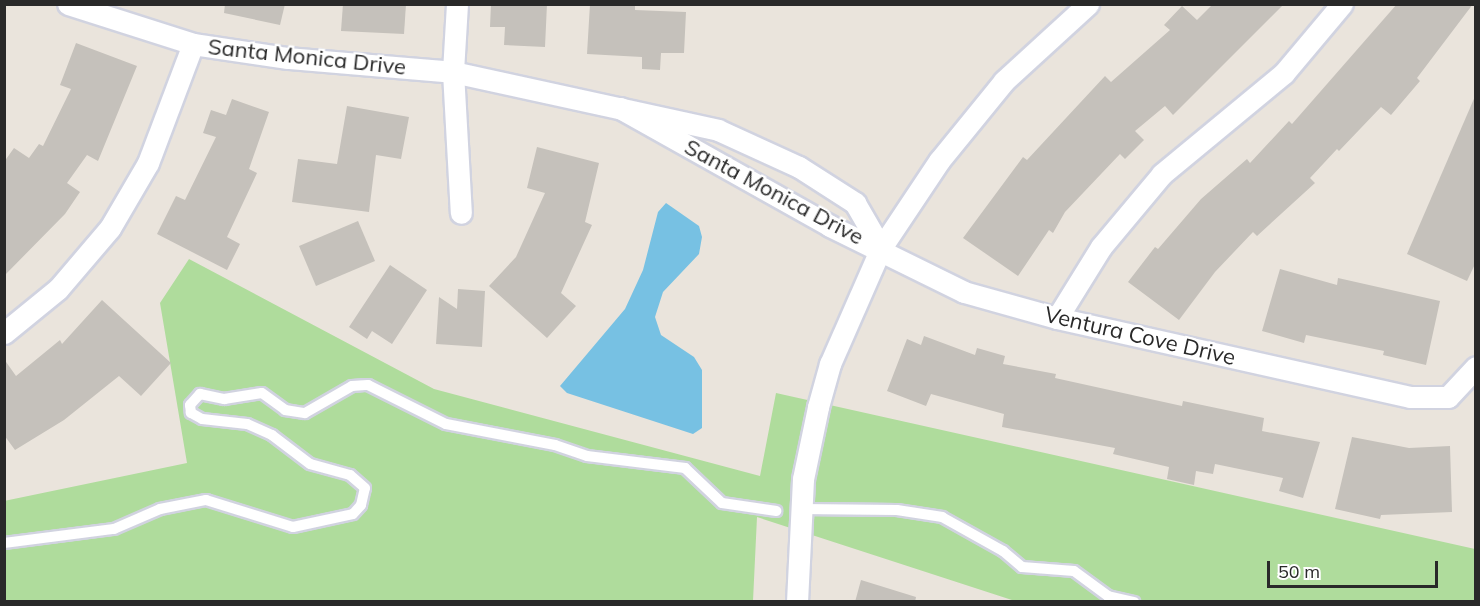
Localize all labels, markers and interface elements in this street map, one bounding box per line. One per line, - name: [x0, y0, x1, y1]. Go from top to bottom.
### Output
- street label: Santa Monica Drive: [207, 33, 407, 81]
- street label: Santa Monica Drive: [680, 134, 868, 250]
- street label: Ventura Cove Drive: [1042, 301, 1238, 371]
- scale bar: [1270, 549, 1441, 587]
- text: 50 m: [1278, 560, 1320, 583]

